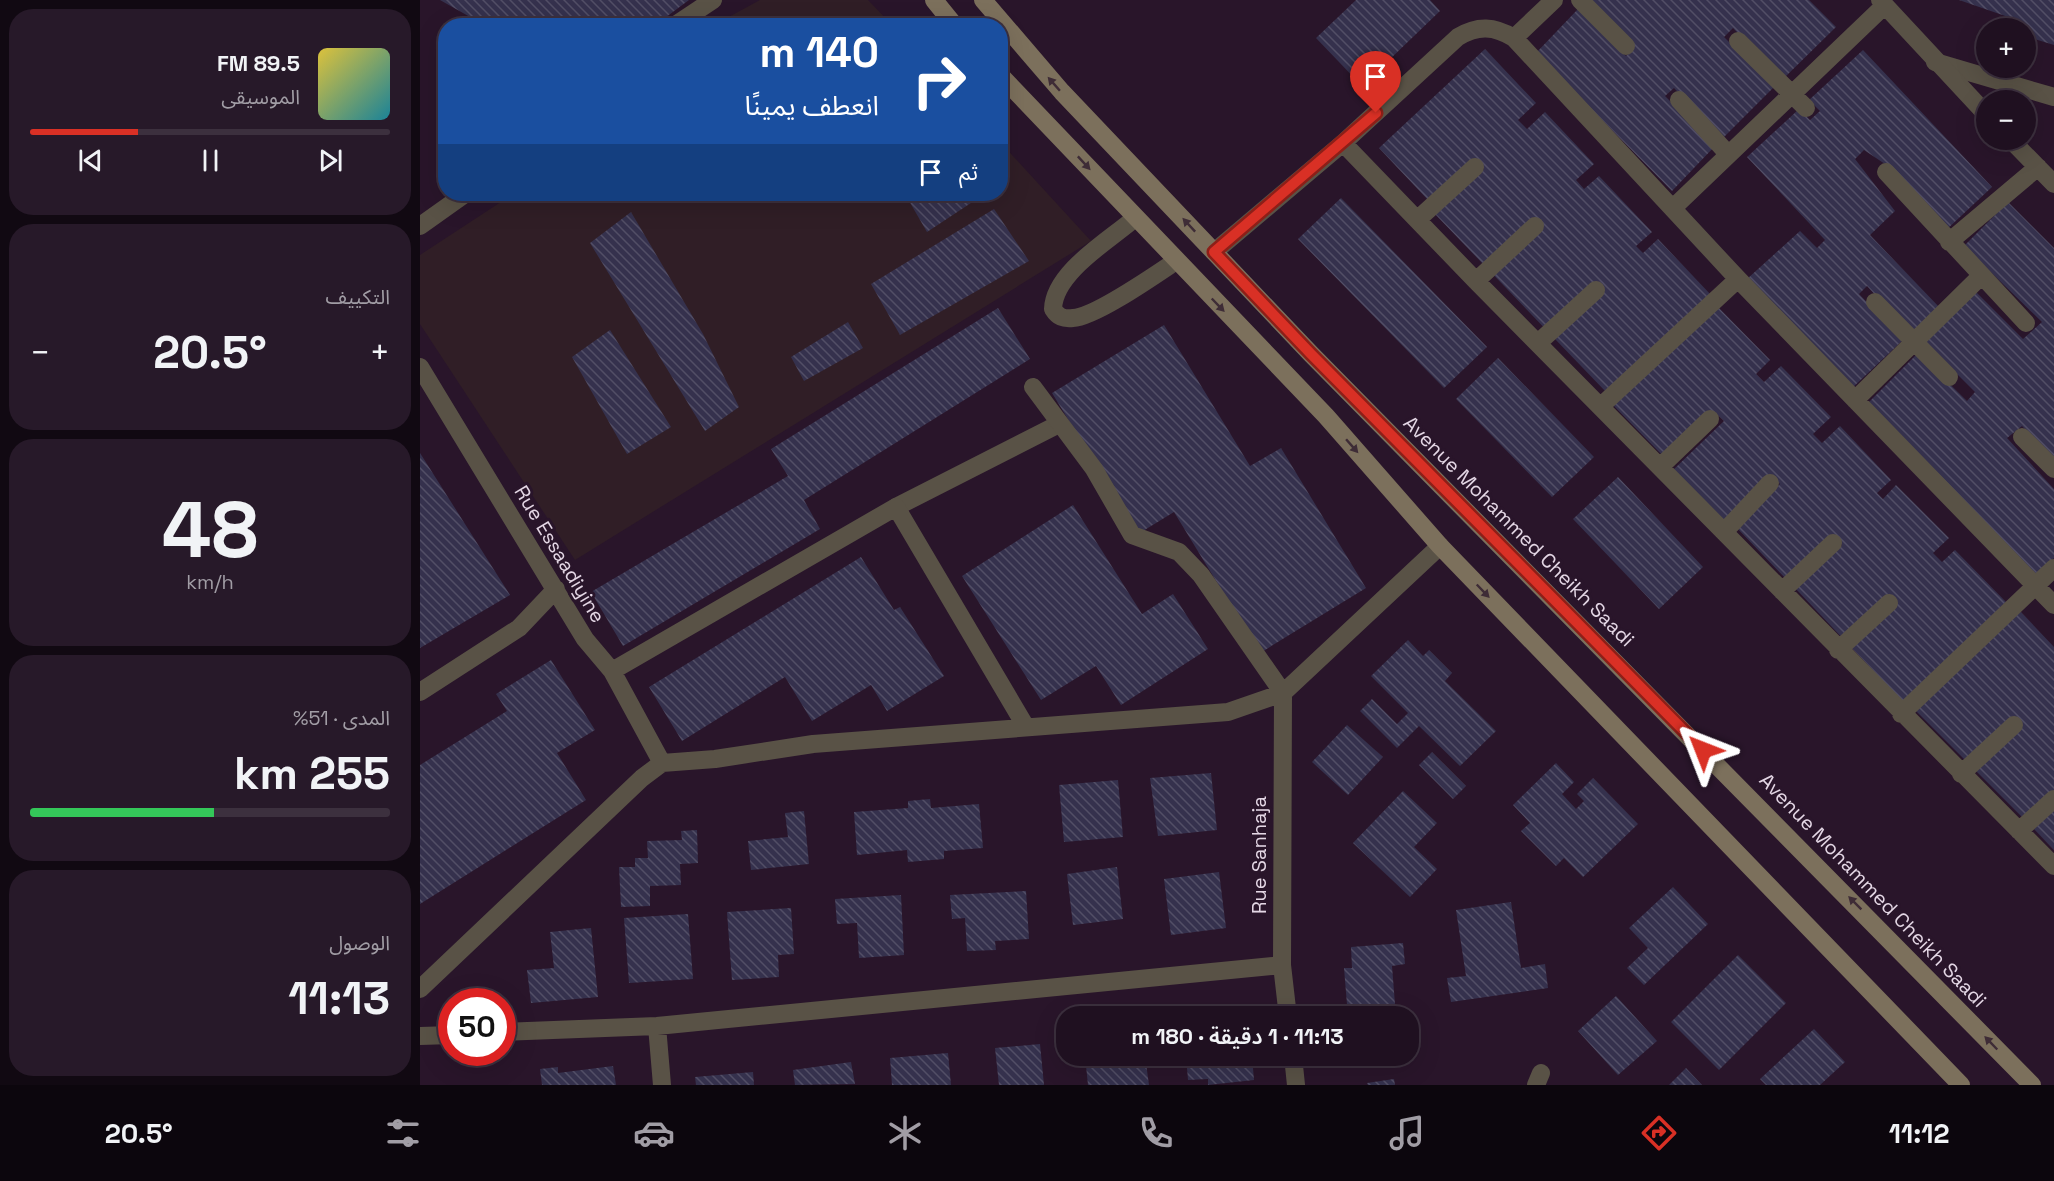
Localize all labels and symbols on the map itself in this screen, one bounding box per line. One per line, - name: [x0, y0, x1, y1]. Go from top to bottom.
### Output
- pin: [1350, 51, 1401, 113]
- one-way arrow: [1048, 76, 1061, 92]
- one-way arrow: [1077, 156, 1091, 171]
- one-way arrow: [1183, 218, 1196, 233]
- one-way arrow: [1211, 297, 1225, 312]
- street label: Avenue Mohammed Cheikh Saadi: [1398, 410, 1640, 652]
- one-way arrow: [1345, 438, 1358, 453]
- street label: Rue Essaadiyine: [509, 481, 611, 627]
- one-way arrow: [1476, 583, 1490, 598]
- position arrow: [1671, 718, 1735, 782]
- street label: Avenue Mohammed Cheikh Saadi: [1754, 767, 1992, 1013]
- street label: Rue Sanhaja: [1246, 796, 1272, 914]
- one-way arrow: [1849, 897, 1863, 911]
- speed limit sign: 50: [438, 988, 516, 1066]
- one-way arrow: [1985, 1037, 1999, 1051]

